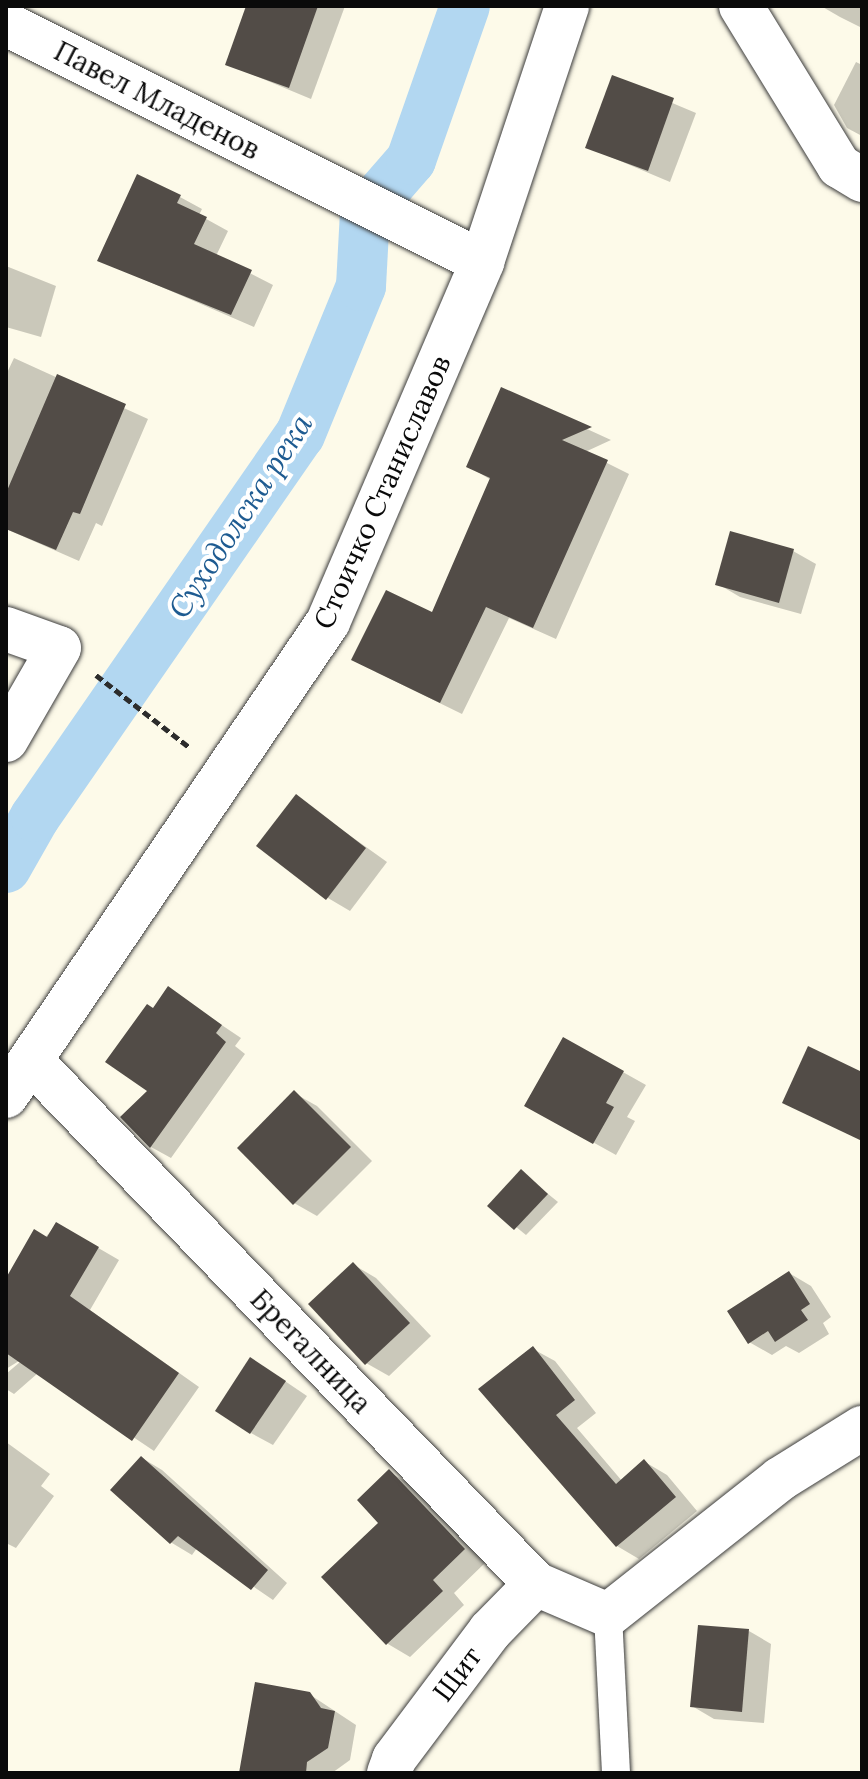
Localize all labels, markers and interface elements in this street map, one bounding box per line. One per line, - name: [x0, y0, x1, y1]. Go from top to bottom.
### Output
- street label: Павел Младенов: [49, 34, 265, 166]
- street label: Стоичко Станиславов: [306, 350, 458, 634]
- water label: Суходолска река: [161, 407, 319, 625]
- street label: Брегалница: [244, 1282, 378, 1420]
- street label: Щит: [426, 1640, 488, 1708]

